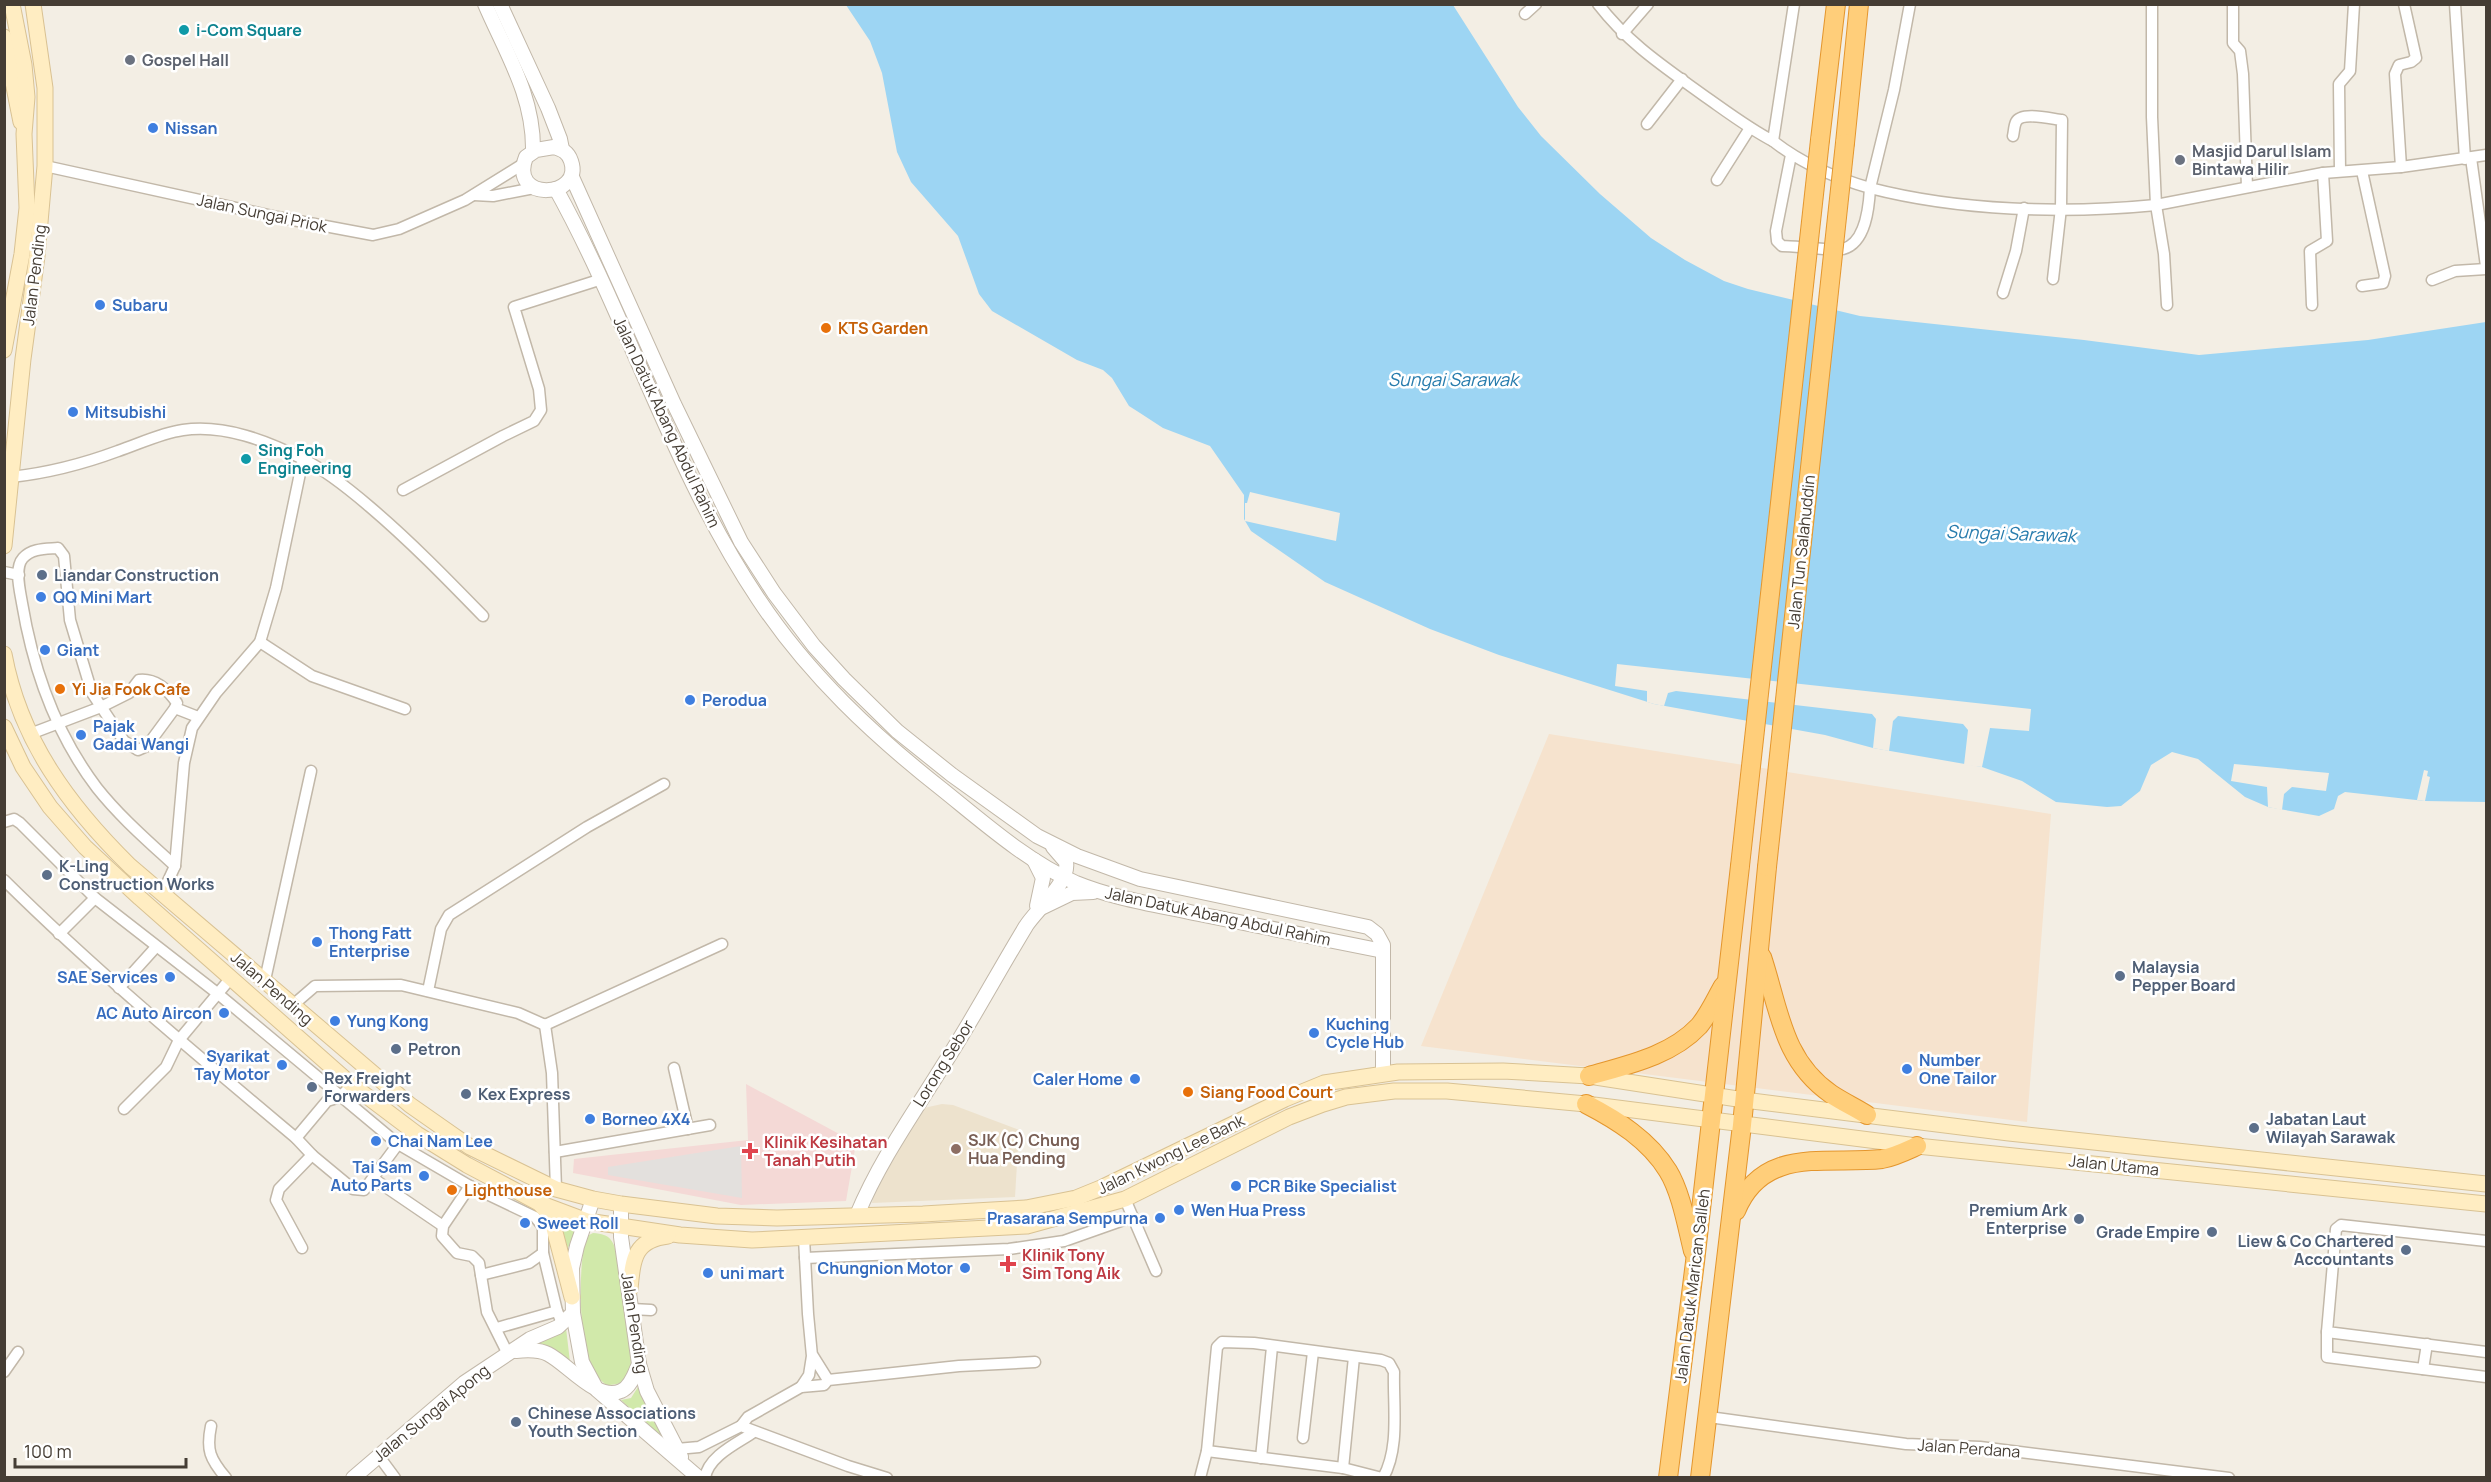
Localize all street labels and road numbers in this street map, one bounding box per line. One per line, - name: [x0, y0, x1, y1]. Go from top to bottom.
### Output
- street label: Jalan Sungai Priok: [195, 188, 330, 238]
- street label: Jalan Pending: [17, 223, 51, 327]
- street label: Jalan Datuk Abang Abdul Rahim: [608, 313, 726, 531]
- street label: Jalan Tun Salahuddin: [1782, 474, 1820, 630]
- street label: Jalan Datuk Abang Abdul Rahim: [1103, 881, 1333, 951]
- street label: Jalan Pending: [226, 946, 318, 1030]
- street label: Lorong Sebor: [907, 1015, 979, 1111]
- street label: Jalan Kwong Lee Bank: [1094, 1108, 1249, 1199]
- street label: Jalan Utama: [2068, 1149, 2160, 1181]
- street label: Jalan Datuk Marican Salleh: [1669, 1188, 1715, 1384]
- street label: Jalan Pending: [616, 1271, 654, 1375]
- street label: Jalan Sungai Apong: [368, 1359, 494, 1467]
- street label: Jalan Perdana: [1917, 1433, 2021, 1463]

